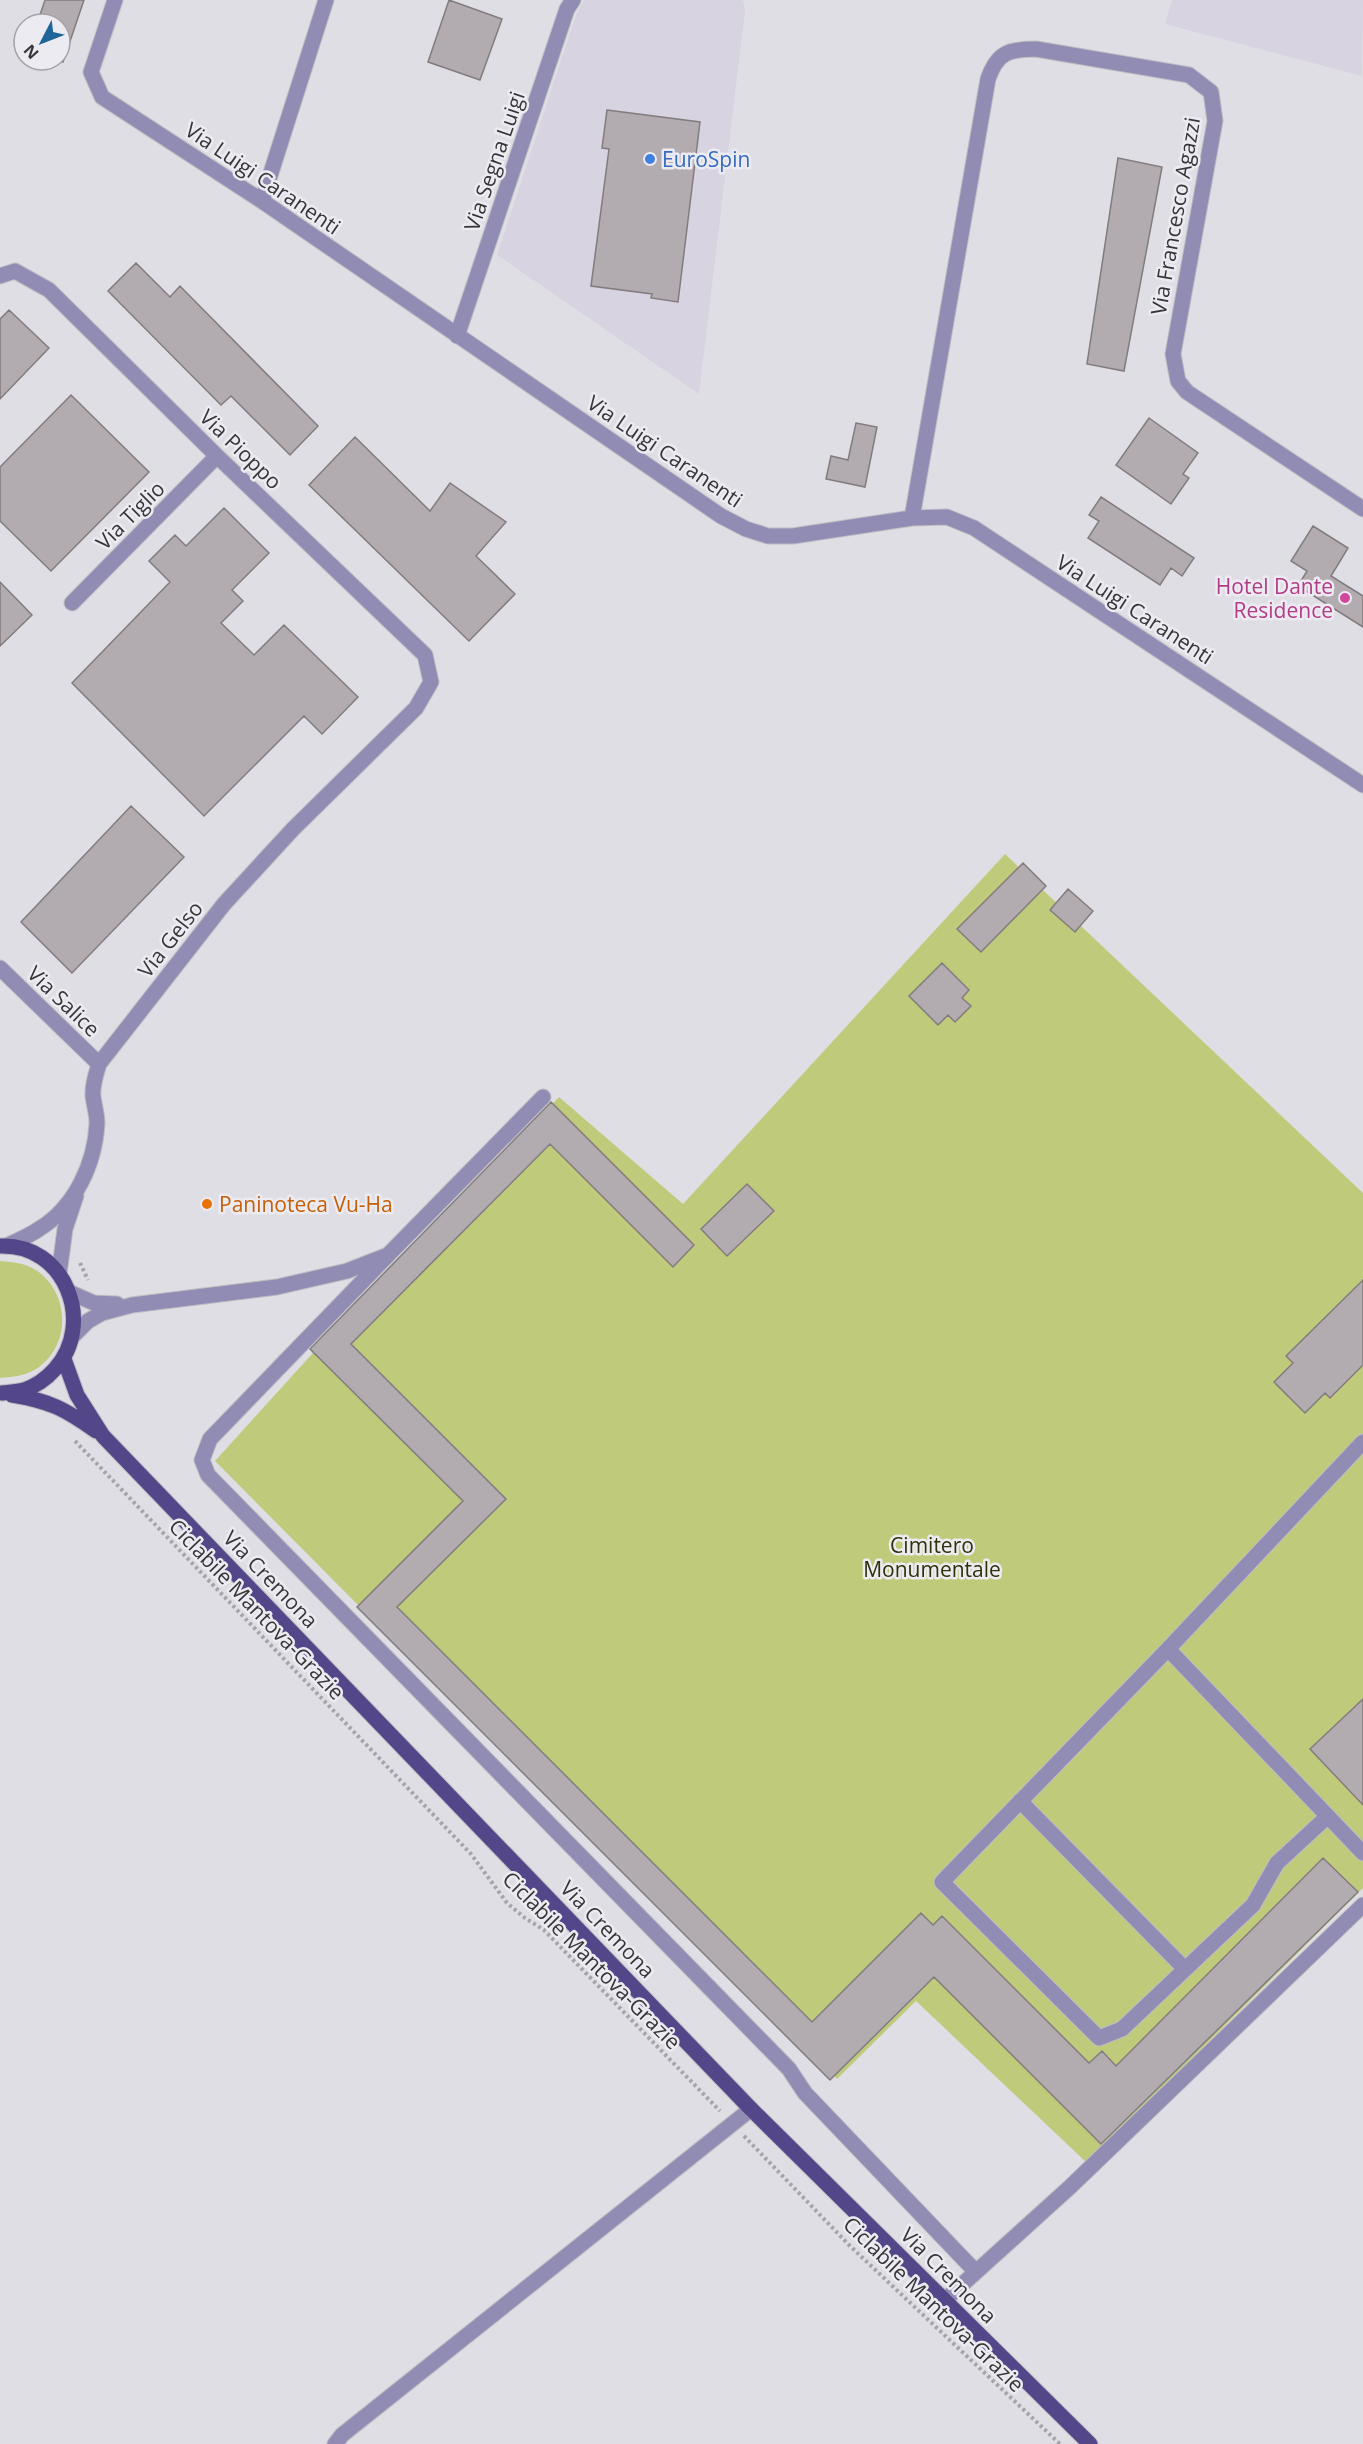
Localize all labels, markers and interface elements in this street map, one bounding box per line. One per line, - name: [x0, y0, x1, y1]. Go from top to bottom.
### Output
- north arrow: [12, 12, 72, 72]
- text: N: [18, 40, 43, 64]
- street label: Via Segna Luigi: [457, 88, 531, 234]
- street label: Via Francesco Agazzi: [1144, 115, 1206, 317]
- street label: Via Luigi Caranenti: [180, 116, 346, 240]
- place label: EuroSpin: [662, 145, 750, 173]
- marker: EuroSpin: [643, 152, 657, 166]
- street label: Via Luigi Caranenti: [582, 389, 748, 513]
- street label: Via Pioppo: [194, 403, 288, 495]
- street label: Via Tiglio: [90, 475, 170, 555]
- street label: Via Luigi Caranenti: [1051, 548, 1219, 670]
- place label: Hotel Dante Residence: [1216, 572, 1333, 624]
- marker: Hotel Dante Residence: [1338, 591, 1352, 605]
- street label: Via Gelso: [131, 895, 209, 983]
- street label: Via Salice: [22, 959, 106, 1043]
- place label: Paninoteca Vu-Ha: [219, 1190, 393, 1218]
- marker: Paninoteca Vu-Ha: [200, 1197, 214, 1211]
- street label: Ciclabile Mantova-Grazie: [163, 1513, 351, 1705]
- street label: Via Cremona: [217, 1524, 325, 1634]
- park label: Cimitero Monumentale: [863, 1531, 1001, 1583]
- street label: Ciclabile Mantova-Grazie: [497, 1865, 687, 2055]
- street label: Via Cremona: [554, 1874, 662, 1984]
- street label: Ciclabile Mantova-Grazie: [838, 2210, 1030, 2398]
- street label: Via Cremona: [895, 2221, 1003, 2329]

